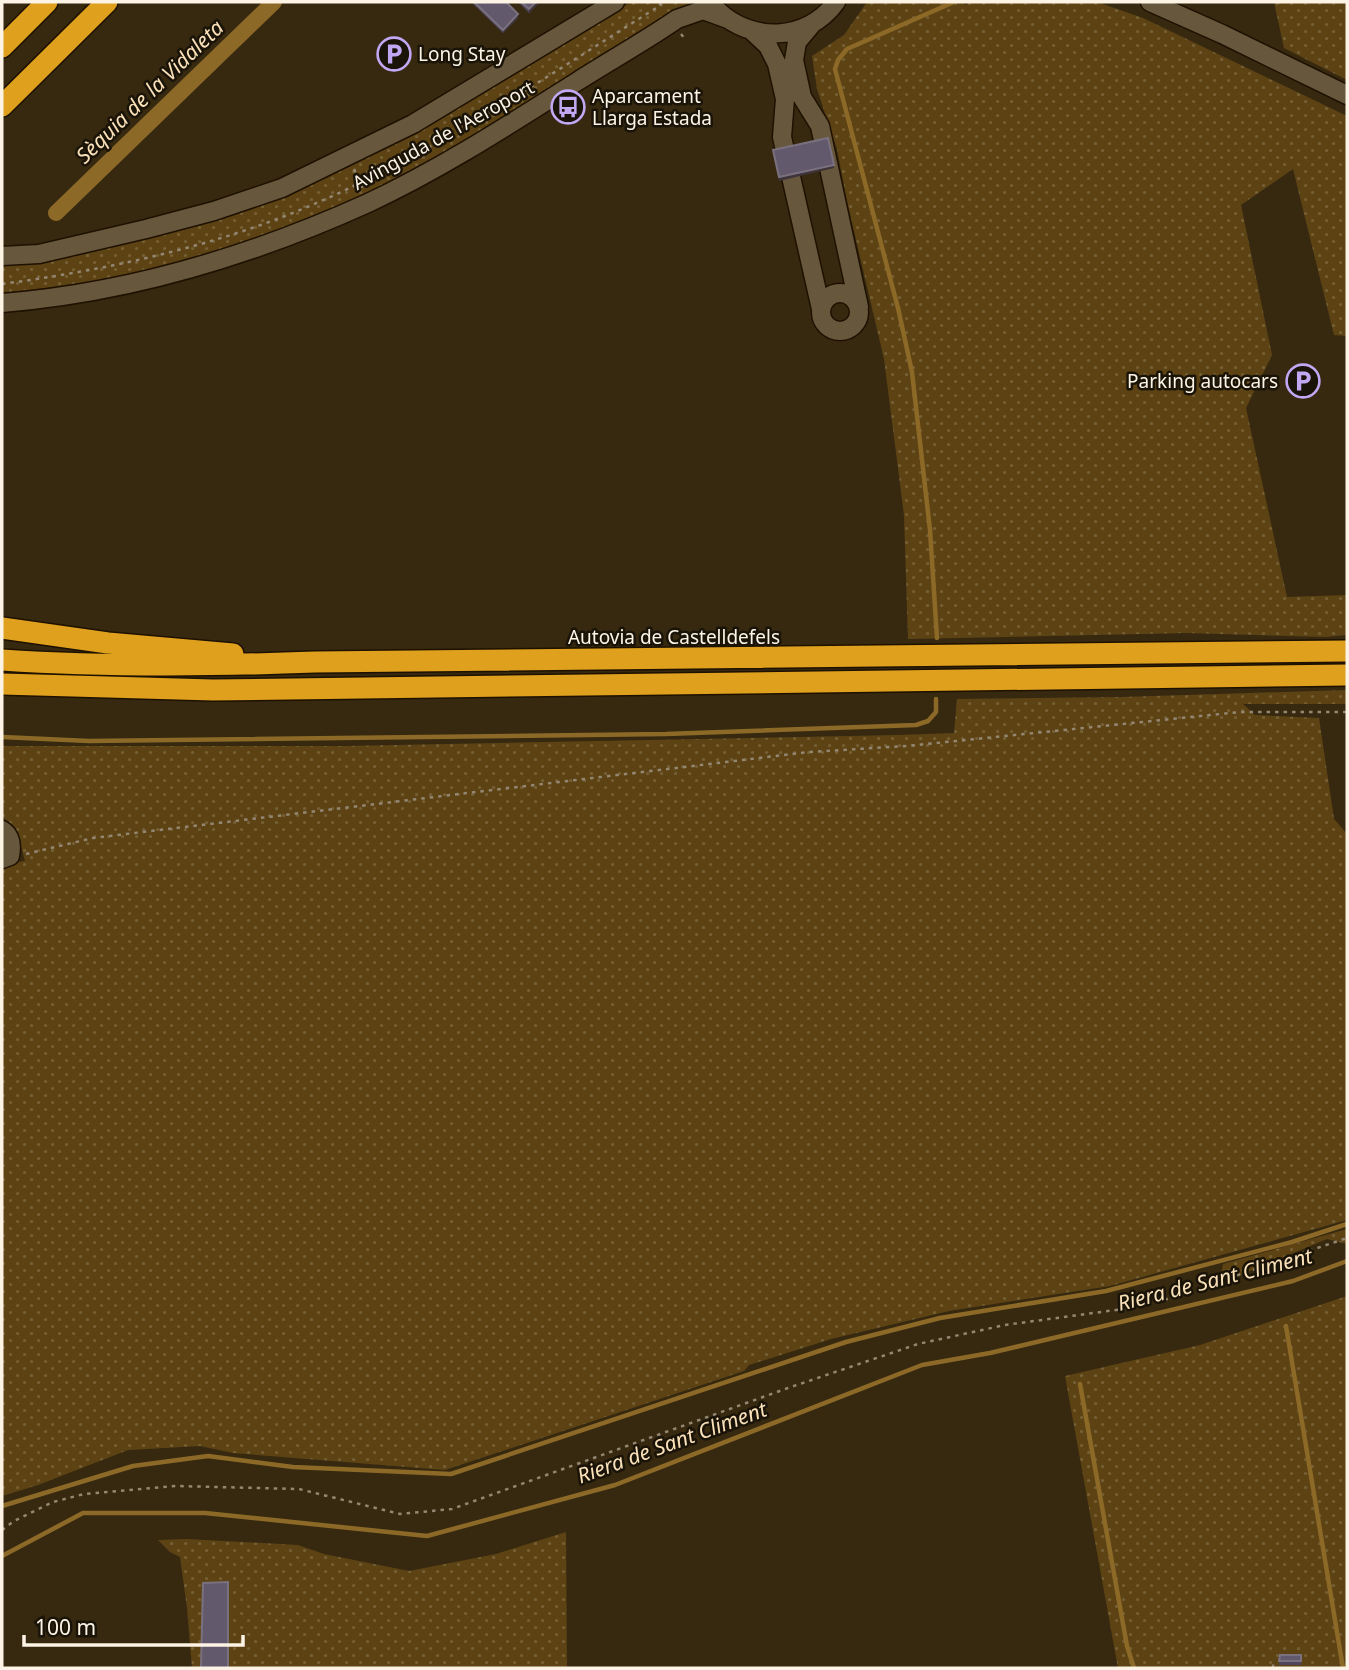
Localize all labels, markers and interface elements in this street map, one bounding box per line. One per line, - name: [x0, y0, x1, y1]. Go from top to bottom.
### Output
- water label: Sèquia de la Vidaleta: [69, 13, 229, 169]
- parking icon: Long Stay: [375, 35, 413, 73]
- place label: Long Stay: [418, 41, 506, 67]
- street label: Avinguda de l'Aeroport: [347, 74, 539, 196]
- place label: Aparcament Llarga Estada: [592, 83, 712, 131]
- bus stop icon: Aparcament Llarga Estada: [549, 88, 587, 126]
- parking icon: Parking autocars: [1284, 362, 1322, 400]
- place label: Parking autocars: [1127, 368, 1278, 394]
- street label: Autovia de Castelldefels: [568, 624, 780, 650]
- water label: Riera de Sant Climent: [1115, 1241, 1316, 1317]
- water label: Riera de Sant Climent: [573, 1394, 771, 1489]
- scale bar: [24, 1604, 243, 1648]
- text: 100 m: [35, 1613, 96, 1641]

